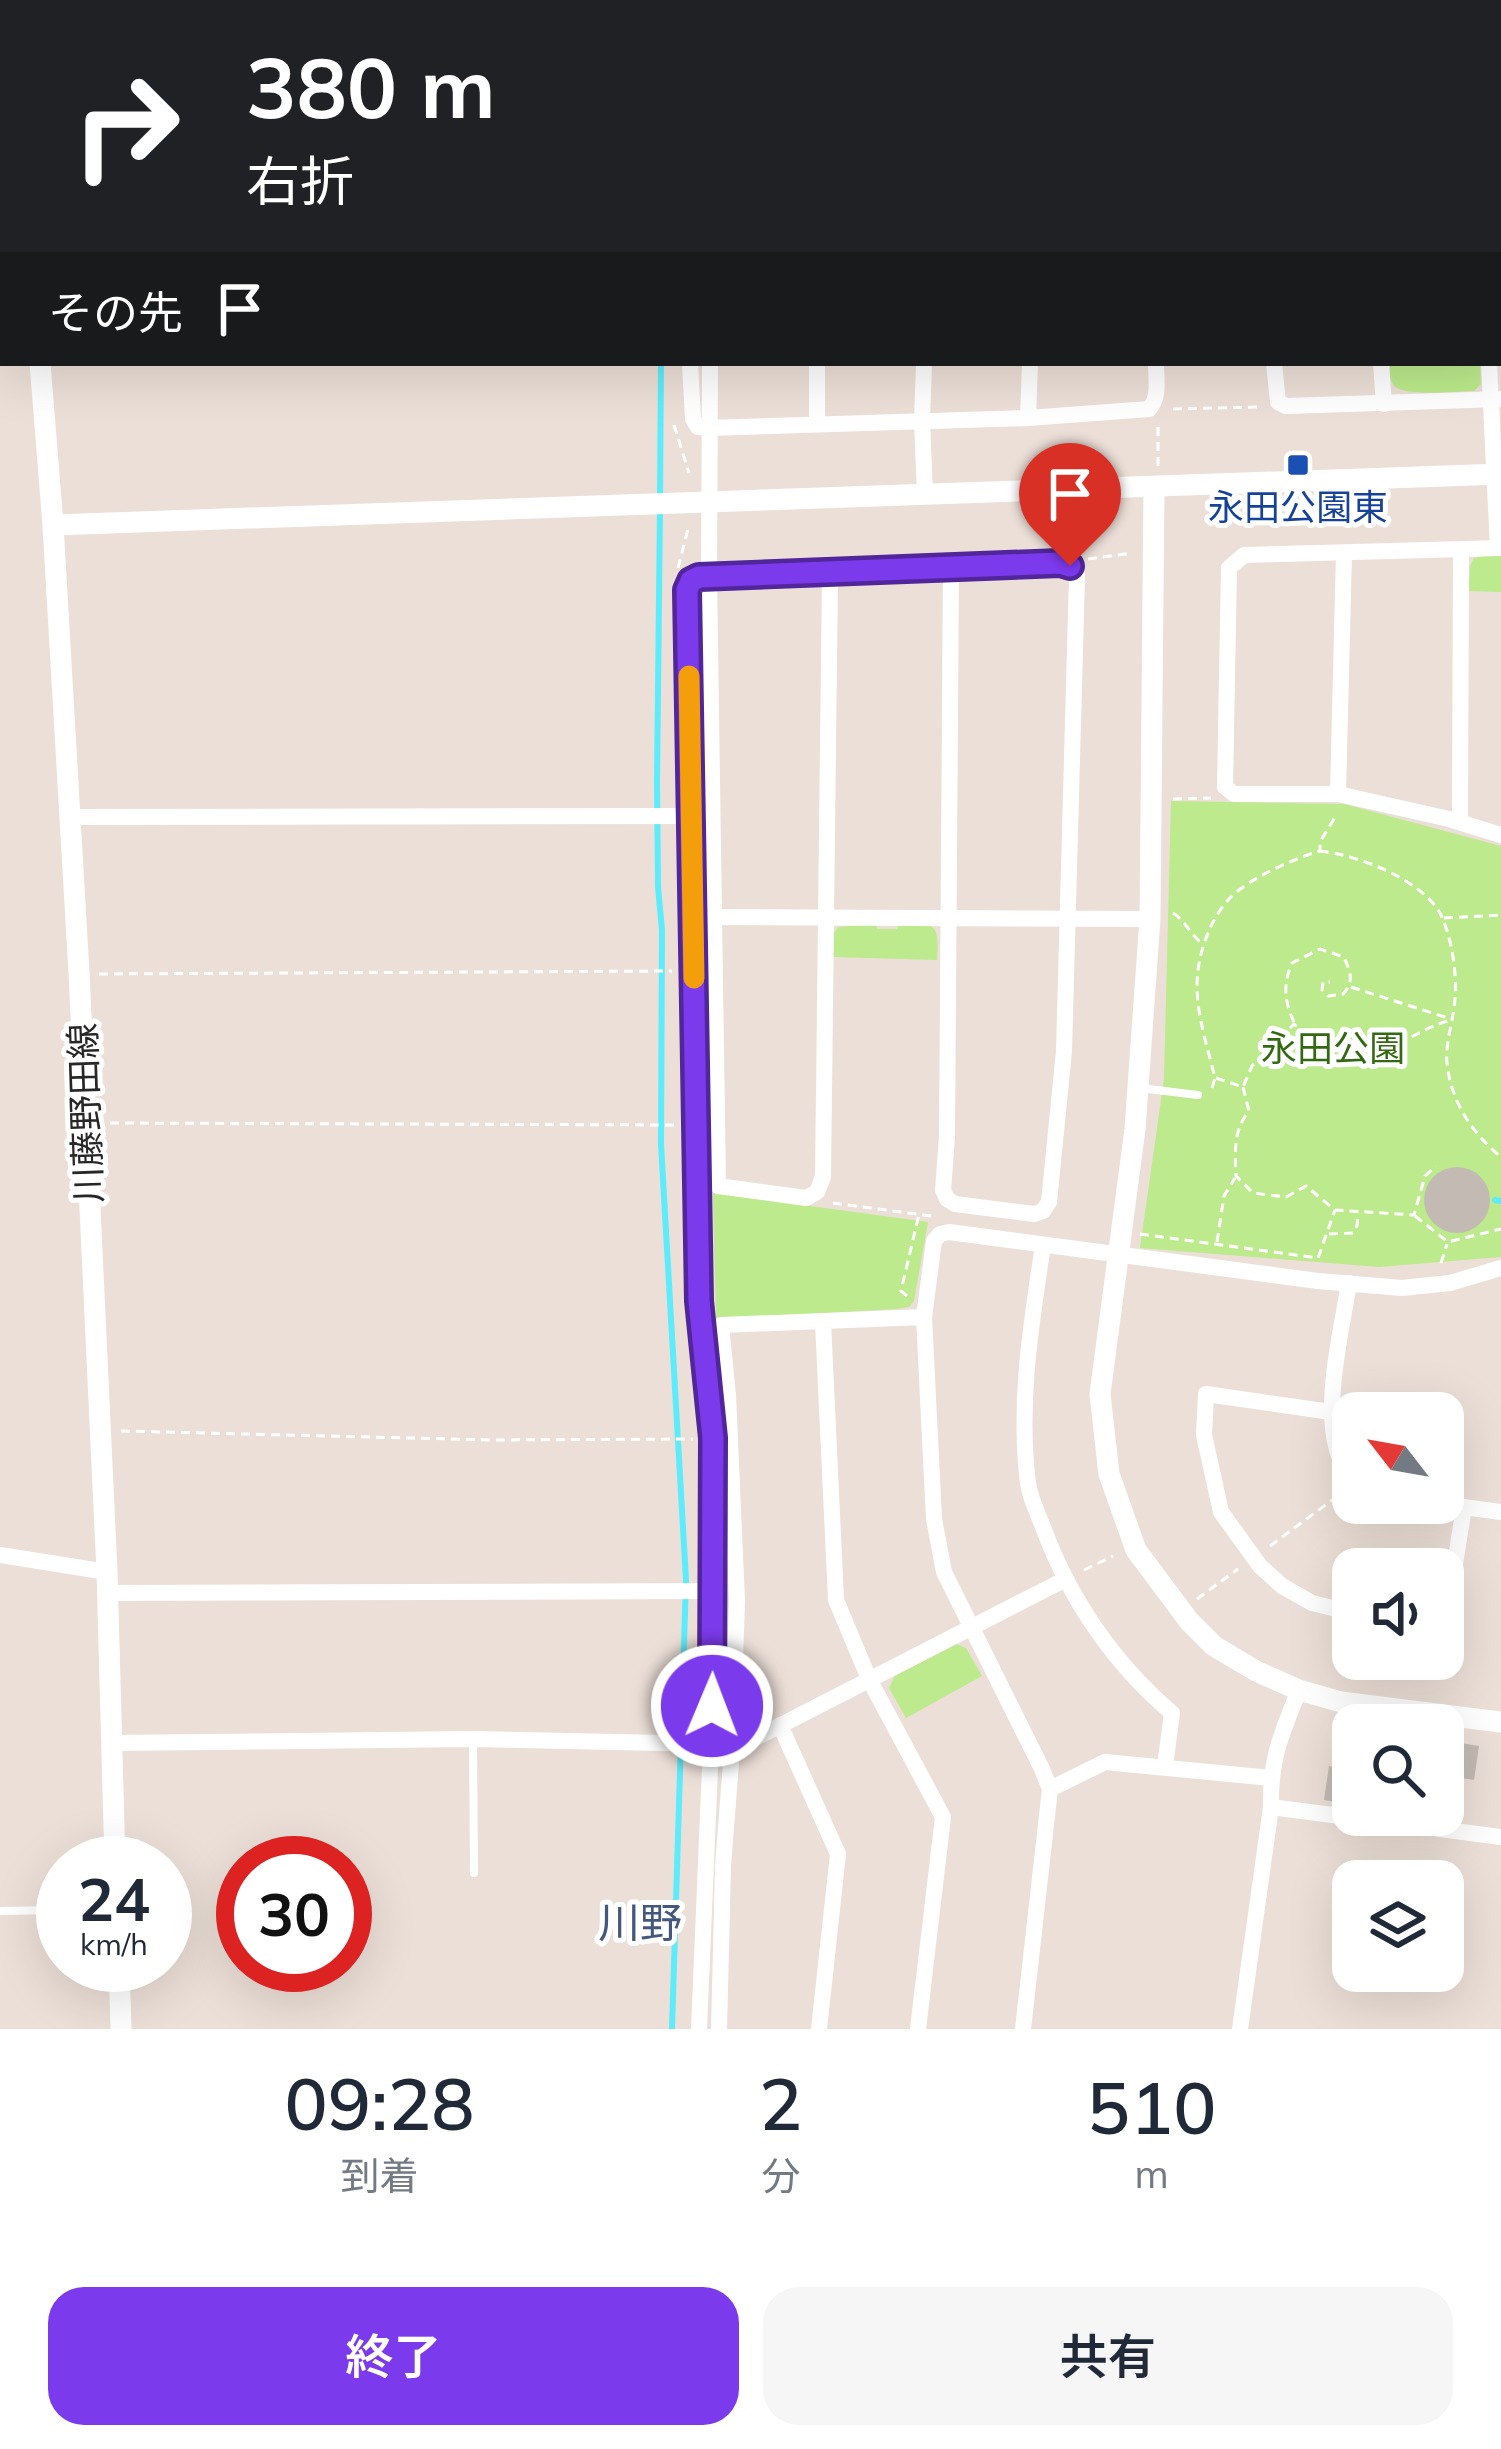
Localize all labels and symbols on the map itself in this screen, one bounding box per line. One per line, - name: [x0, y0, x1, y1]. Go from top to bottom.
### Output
- pin: [1019, 443, 1121, 566]
- marker: 永田公園東: [1285, 452, 1311, 478]
- place label: 永田公園東: [1208, 484, 1388, 529]
- street label: 川藤野田線: [59, 1022, 111, 1204]
- park label: 永田公園: [1261, 1025, 1405, 1070]
- north arrow: [1332, 1392, 1464, 1524]
- position arrow: [649, 1643, 775, 1769]
- speed limit sign: 30: [216, 1836, 372, 1992]
- district label: 川野: [598, 1896, 682, 1949]

